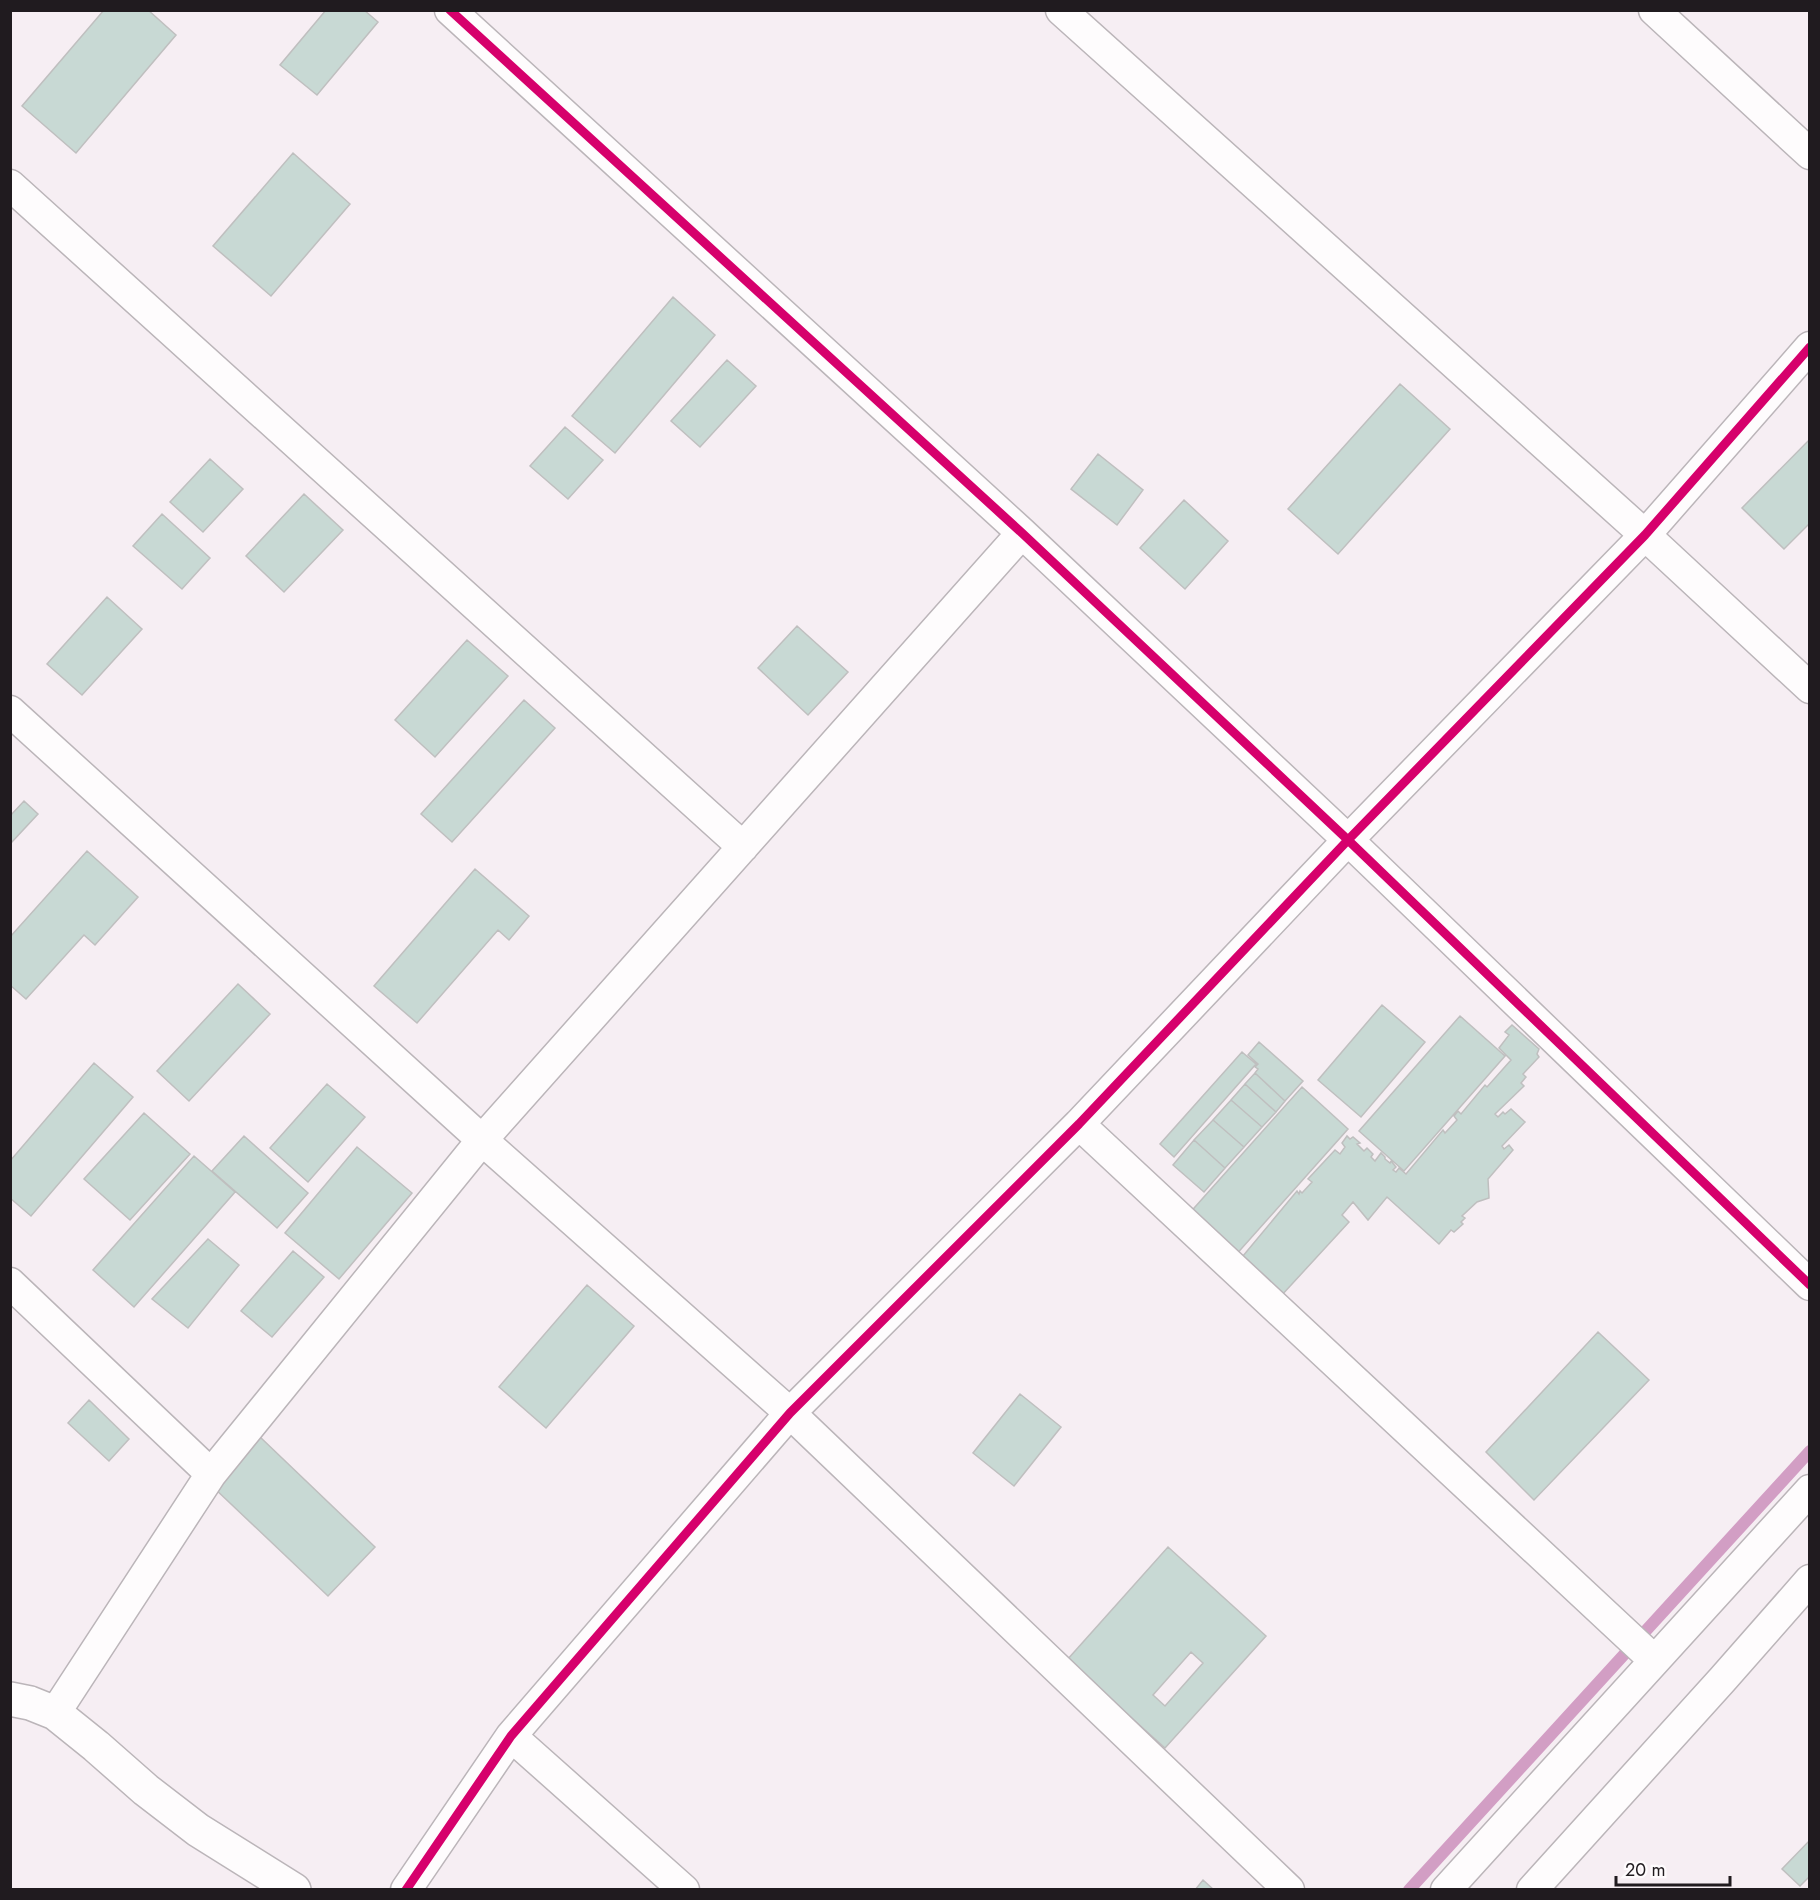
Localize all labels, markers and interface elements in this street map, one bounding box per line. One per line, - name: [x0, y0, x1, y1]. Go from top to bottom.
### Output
- scale bar: [1616, 1849, 1730, 1887]
- text: 20 m: [1625, 1857, 1665, 1883]

